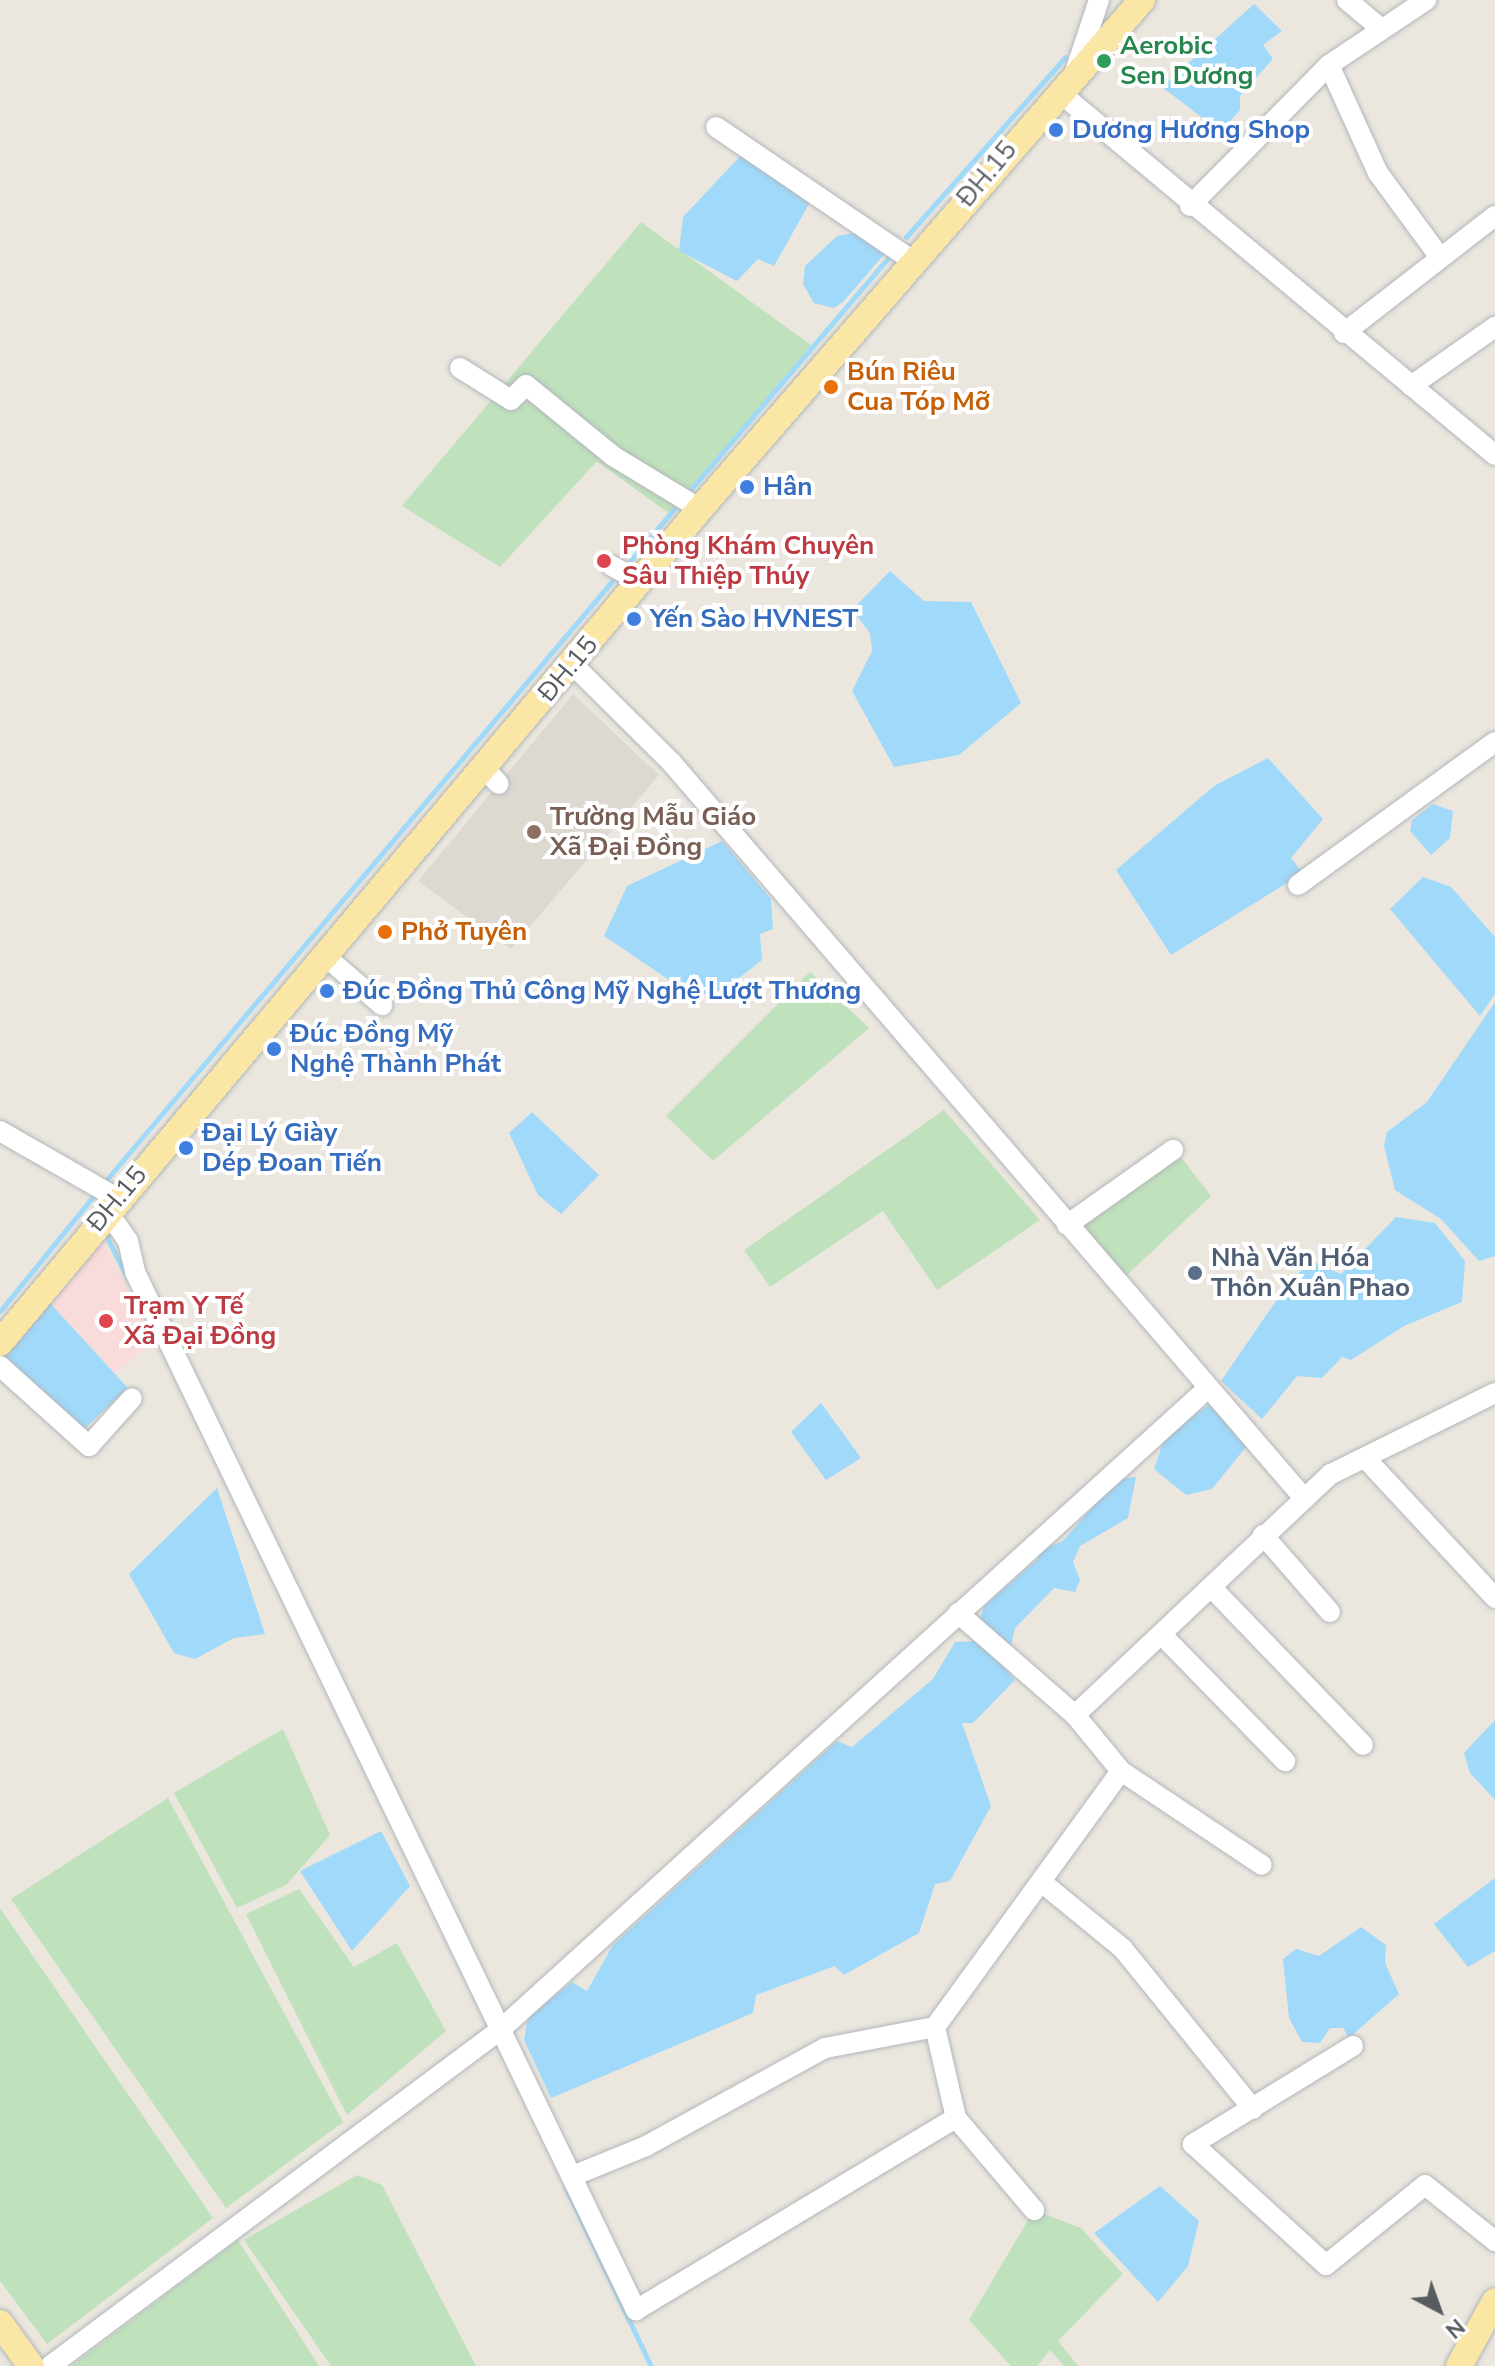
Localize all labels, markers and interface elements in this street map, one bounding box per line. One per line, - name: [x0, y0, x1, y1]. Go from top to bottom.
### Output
- place label: Aerobic Sen Dương: [1120, 30, 1253, 92]
- marker: Aerobic Sen Dương: [1095, 52, 1113, 70]
- place label: Dương Hương Shop: [1072, 114, 1310, 146]
- marker: Dương Hương Shop: [1047, 121, 1065, 139]
- street label: ĐH.15: [951, 135, 1023, 213]
- place label: Bún Riêu Cua Tóp Mỡ: [847, 356, 990, 418]
- marker: Bún Riêu Cua Tóp Mỡ: [822, 378, 840, 396]
- place label: Hân: [763, 471, 813, 503]
- marker: Hân: [738, 478, 756, 496]
- place label: Phòng Khám Chuyên Sâu Thiệp Thúy: [622, 530, 874, 592]
- marker: Phòng Khám Chuyên Sâu Thiệp Thúy: [593, 550, 615, 572]
- place label: Yến Sào HVNEST: [650, 603, 858, 635]
- marker: Yến Sào HVNEST: [625, 610, 643, 628]
- street label: ĐH.15: [532, 630, 604, 708]
- place label: Trường Mẫu Giáo Xã Đại Đồng: [550, 801, 756, 862]
- marker: Trường Mẫu Giáo Xã Đại Đồng: [525, 823, 543, 841]
- place label: Phở Tuyên: [401, 916, 527, 948]
- marker: Phở Tuyên: [376, 923, 394, 941]
- place label: Đúc Đồng Thủ Công Mỹ Nghệ Lượt Thương: [343, 975, 861, 1007]
- marker: Đúc Đồng Thủ Công Mỹ Nghệ Lượt Thương: [318, 982, 336, 1000]
- place label: Đúc Đồng Mỹ Nghệ Thành Phát: [290, 1018, 501, 1080]
- marker: Đúc Đồng Mỹ Nghệ Thành Phát: [265, 1040, 283, 1058]
- place label: Đại Lý Giày Dép Đoan Tiến: [202, 1117, 382, 1178]
- marker: Đại Lý Giày Dép Đoan Tiến: [177, 1139, 195, 1157]
- street label: ĐH.15: [81, 1160, 153, 1238]
- place label: Nhà Văn Hóa Thôn Xuân Phao: [1211, 1242, 1410, 1304]
- marker: Nhà Văn Hóa Thôn Xuân Phao: [1186, 1264, 1204, 1282]
- place label: Trạm Y Tế Xã Đại Đồng: [124, 1290, 276, 1352]
- marker: Trạm Y Tế Xã Đại Đồng: [95, 1310, 117, 1332]
- north arrow: [1399, 2270, 1479, 2350]
- text: N: [1439, 2311, 1471, 2345]

